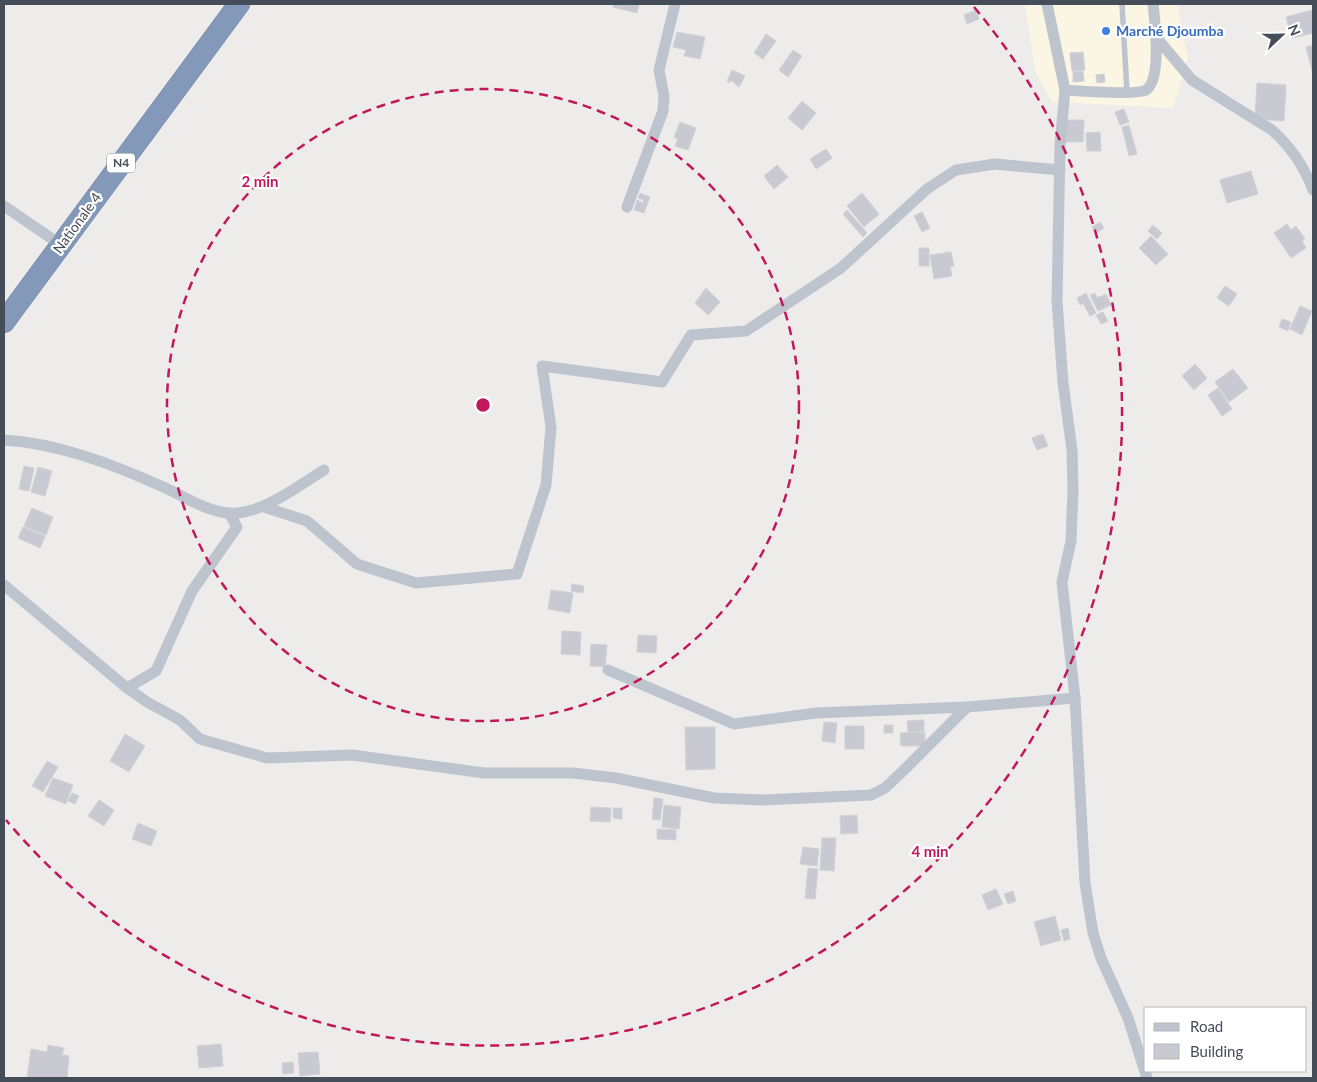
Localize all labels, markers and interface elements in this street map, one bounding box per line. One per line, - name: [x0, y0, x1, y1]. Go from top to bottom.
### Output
- north arrow: [1257, 10, 1307, 60]
- place label: Marché Djoumba: [1116, 22, 1224, 39]
- text: N: [1285, 22, 1304, 38]
- marker: Marché Djoumba: [1100, 25, 1112, 37]
- road number: N4: [107, 154, 135, 172]
- text: 2 min: [241, 172, 279, 190]
- street label: Nationale 4: [49, 189, 104, 256]
- centre of rings: [474, 396, 492, 414]
- text: 4 min: [911, 842, 949, 860]
- legend: [1144, 1007, 1307, 1072]
- text: Road: [1190, 1017, 1223, 1035]
- text: Building: [1190, 1042, 1243, 1060]

